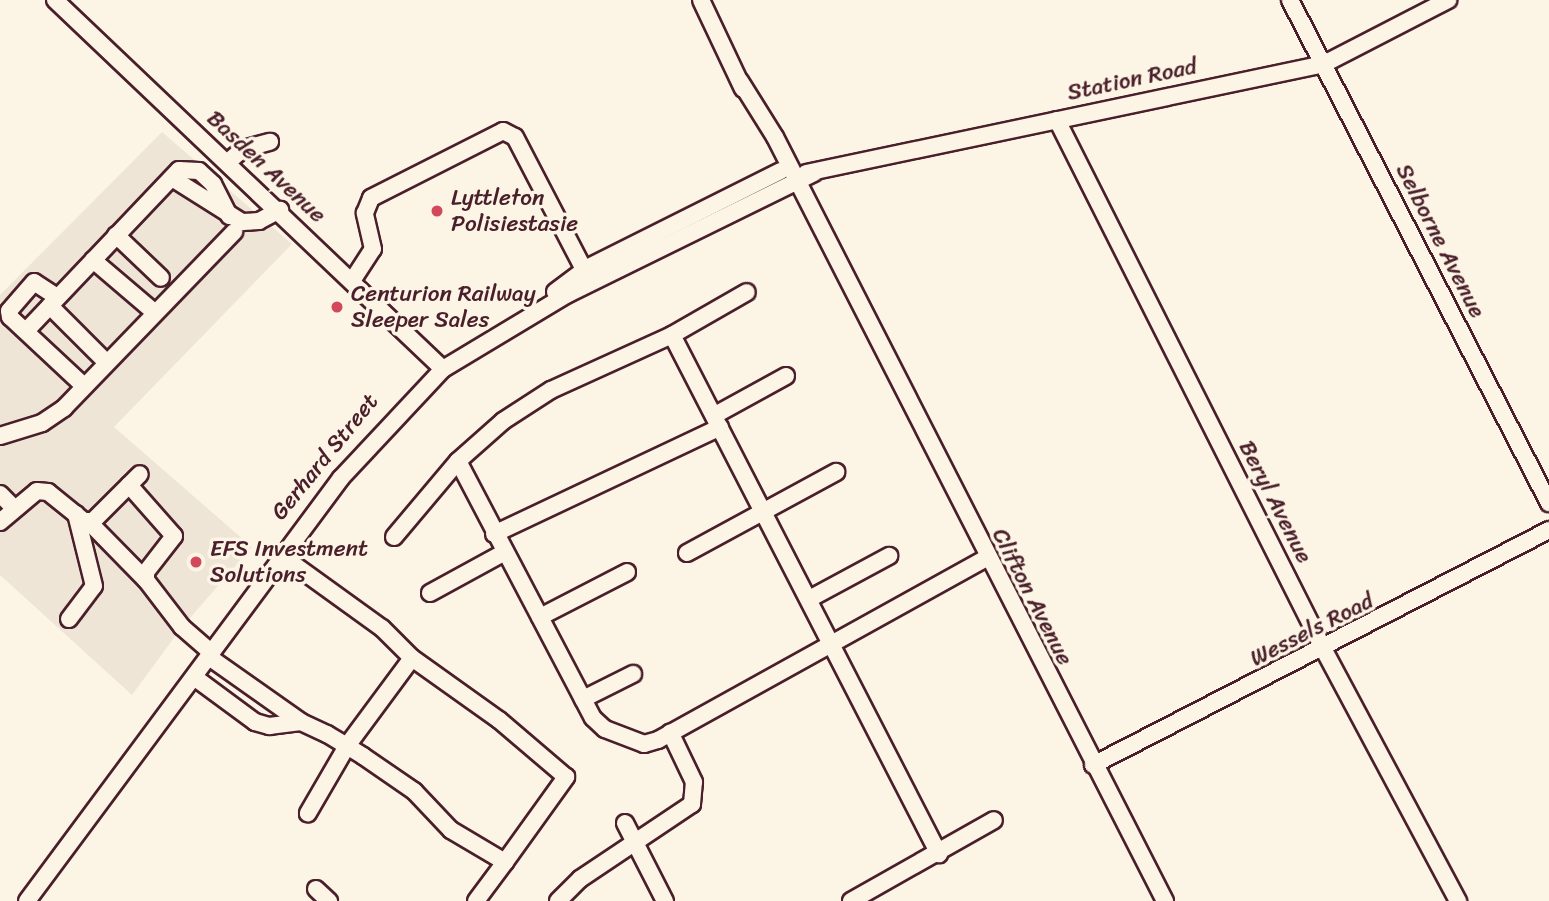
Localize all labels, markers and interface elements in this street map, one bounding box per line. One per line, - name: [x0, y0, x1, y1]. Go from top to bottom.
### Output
- street label: Station Road: [1065, 53, 1199, 107]
- street label: Basden Avenue: [201, 105, 331, 229]
- street label: Selborne Avenue: [1389, 159, 1491, 323]
- place label: Lyttleton Polisiestasie: [451, 184, 578, 238]
- marker: Lyttleton Polisiestasie: [429, 203, 445, 219]
- place label: Centurion Railway Sleeper Sales: [351, 280, 535, 334]
- marker: Centurion Railway Sleeper Sales: [329, 299, 345, 315]
- street label: Gerhard Street: [266, 389, 384, 525]
- street label: Beryl Avenue: [1232, 436, 1318, 568]
- street label: Clifton Avenue: [986, 524, 1078, 670]
- place label: EFS Investment Solutions: [210, 535, 370, 589]
- marker: EFS Investment Solutions: [188, 554, 204, 570]
- street label: Wessels Road: [1246, 587, 1378, 673]

